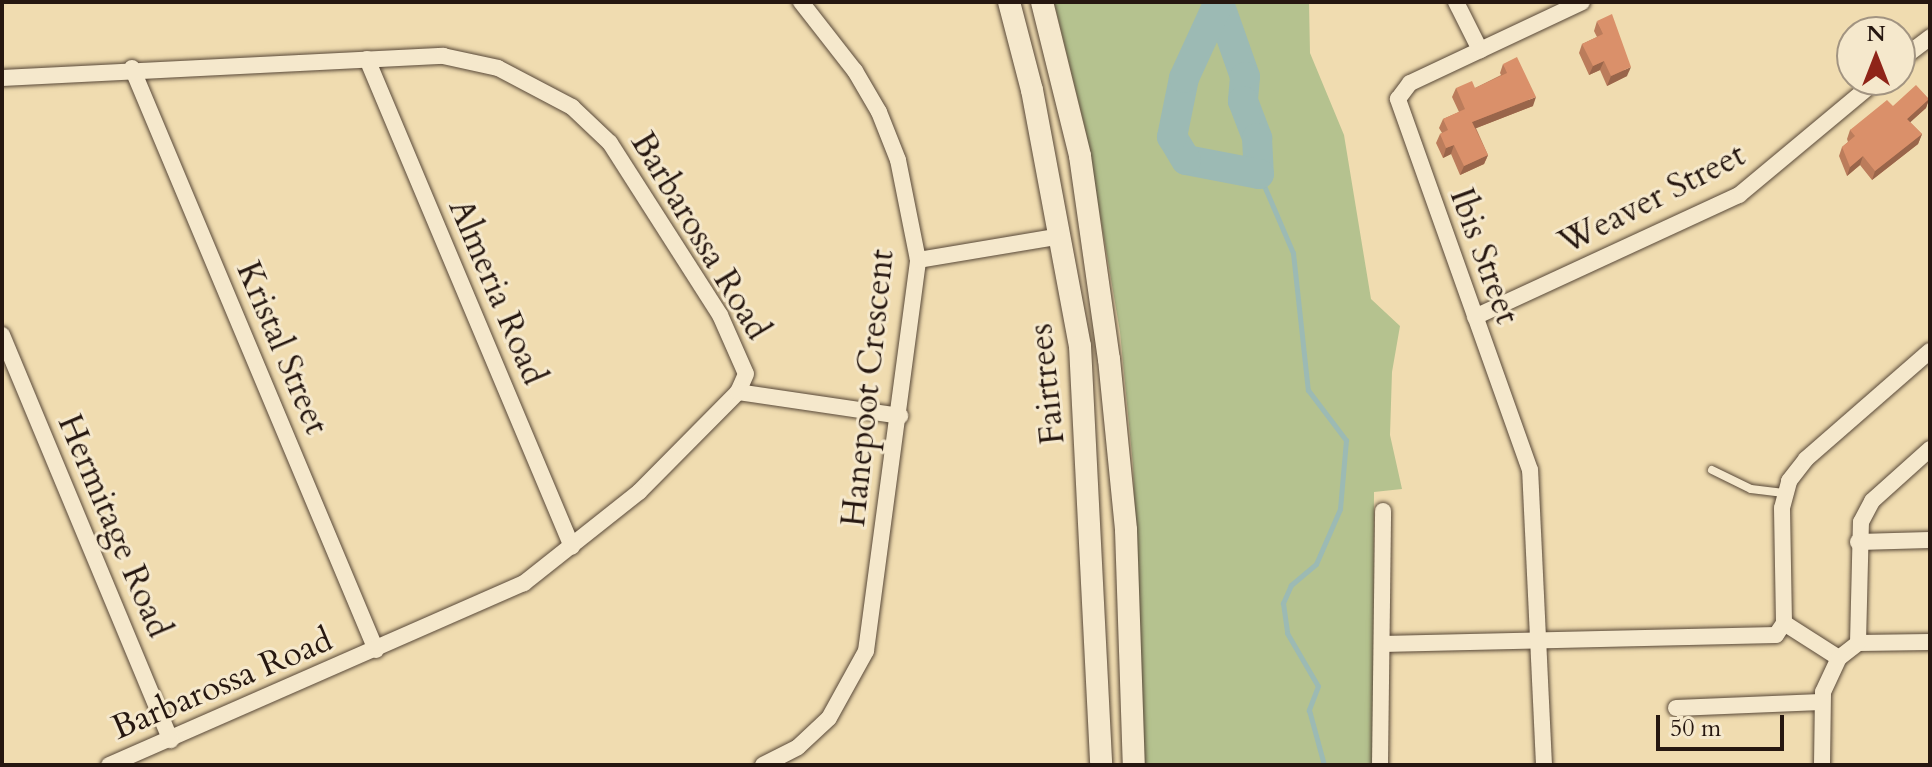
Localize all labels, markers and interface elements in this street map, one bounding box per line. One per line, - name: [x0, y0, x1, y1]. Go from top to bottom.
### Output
- north arrow: [1836, 16, 1916, 96]
- text: N: [1866, 19, 1886, 49]
- street label: Barbarossa Road: [622, 125, 778, 347]
- street label: Weaver Street: [1552, 135, 1752, 263]
- street label: Ibis Street: [1441, 182, 1527, 330]
- street label: Almeria Road: [440, 193, 554, 391]
- street label: Hanepoot Crescent: [833, 247, 903, 529]
- street label: Kristal Street: [227, 256, 337, 440]
- street label: Fairtrees: [1020, 321, 1074, 447]
- street label: Hermitage Road: [49, 408, 179, 644]
- street label: Barbarossa Road: [106, 619, 338, 749]
- scale bar: [1660, 699, 1788, 749]
- text: 50 m: [1670, 712, 1721, 745]

